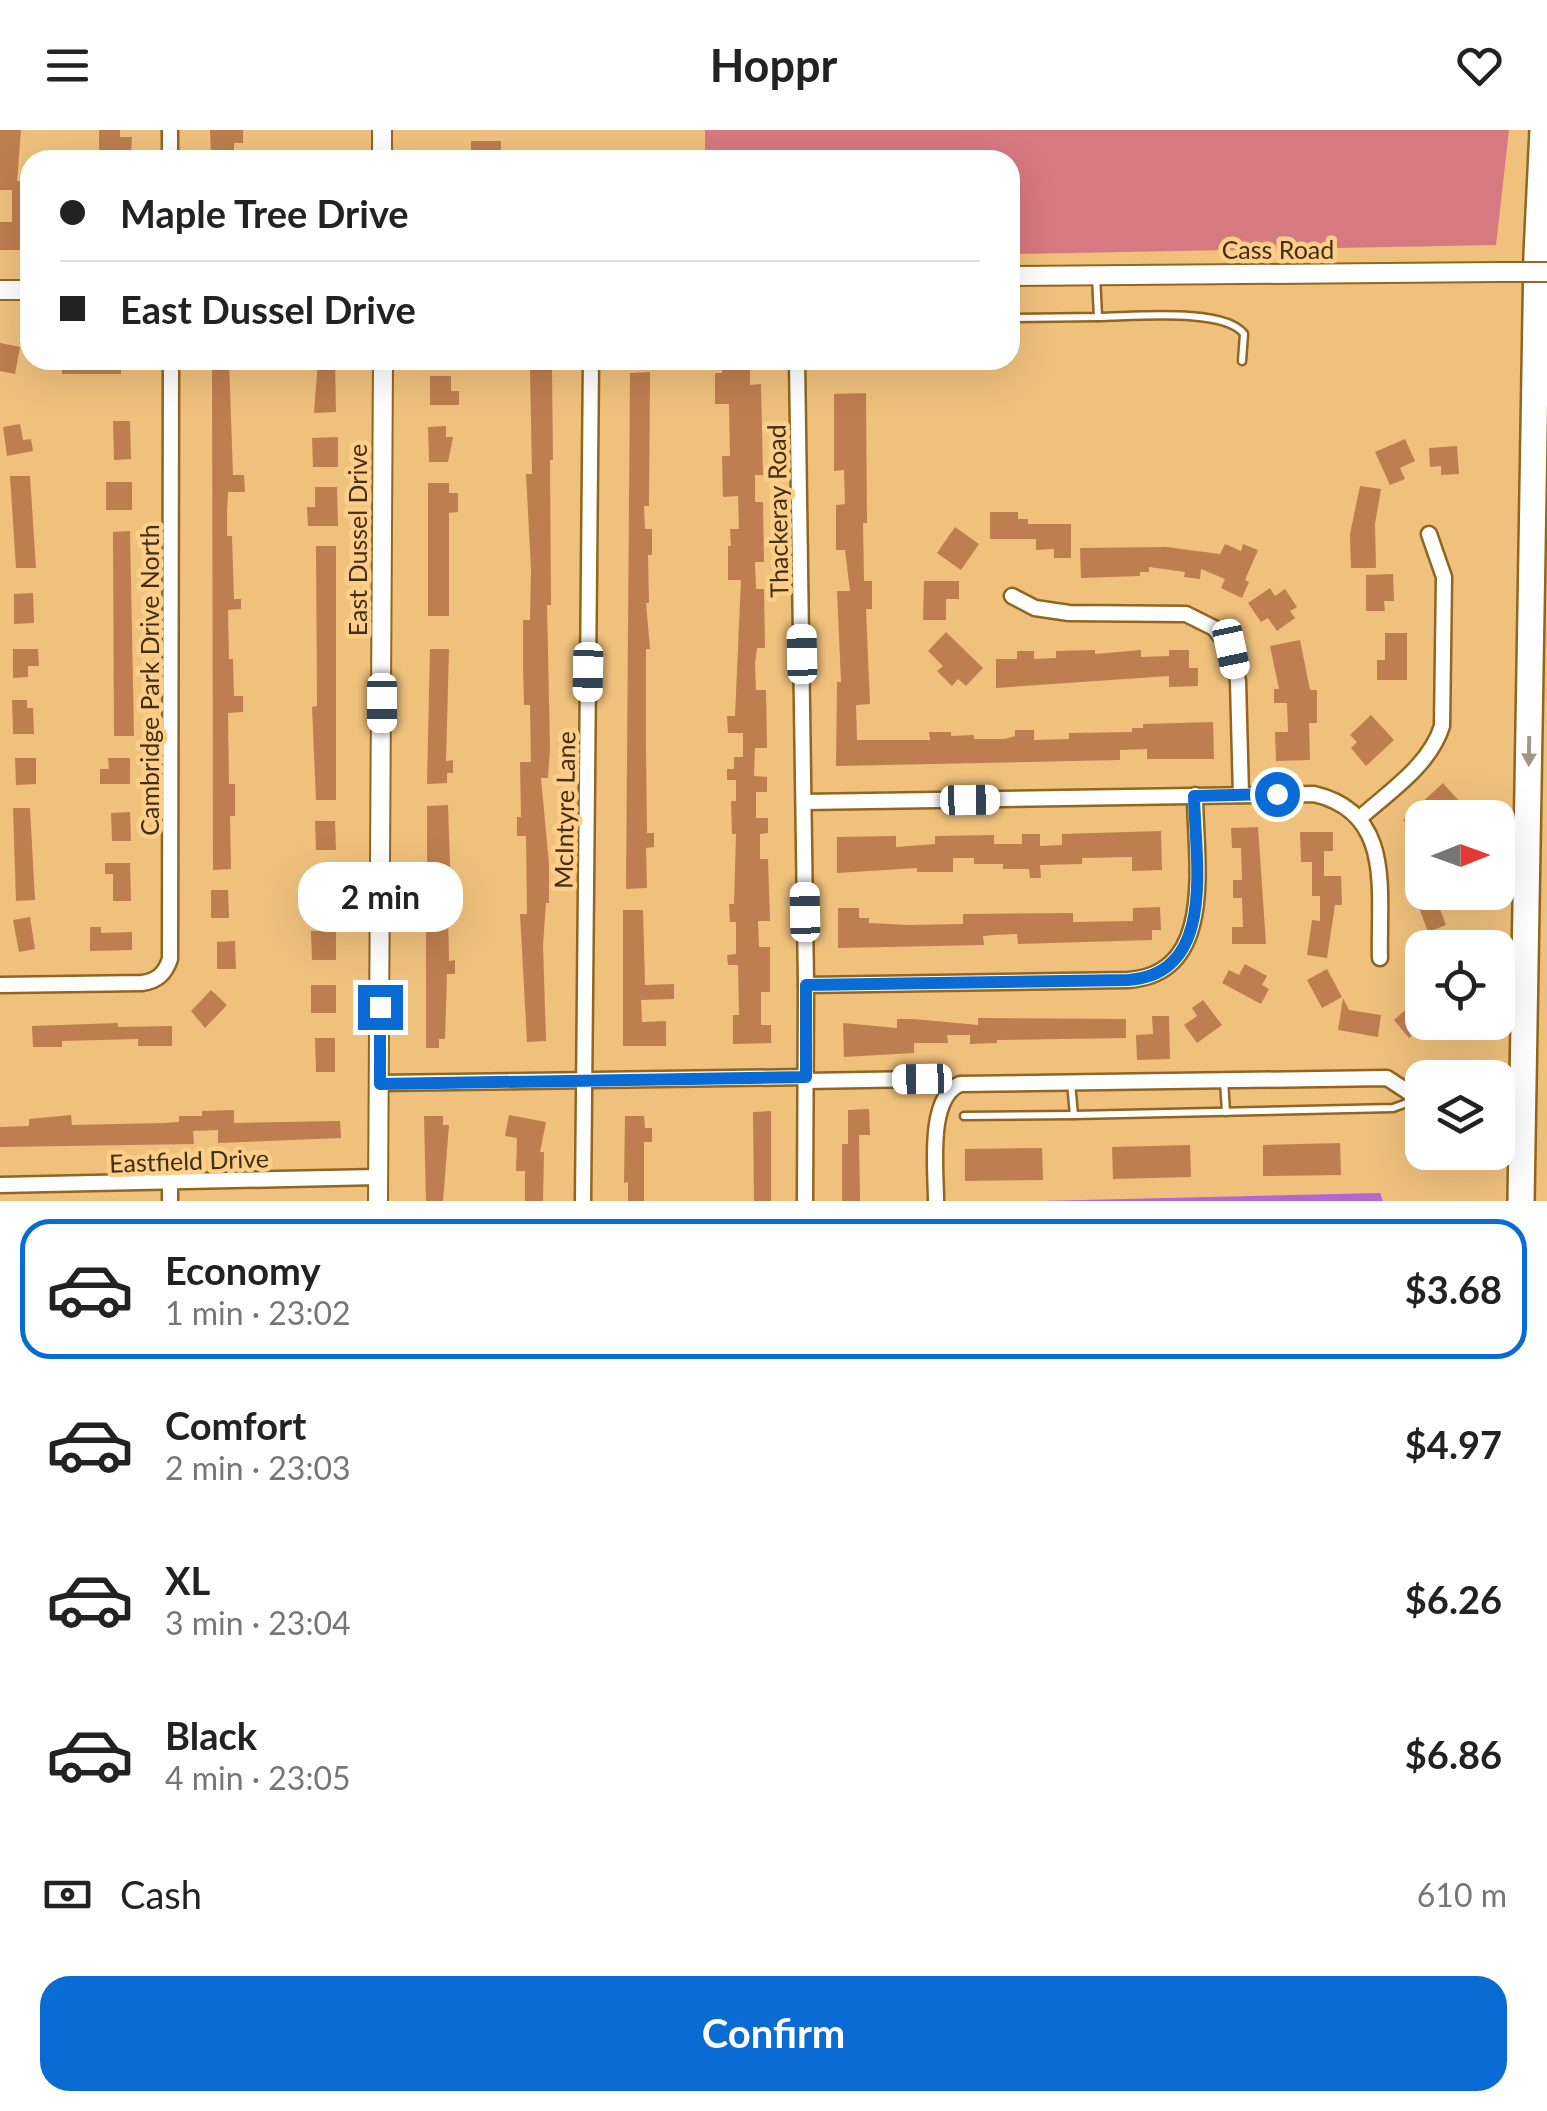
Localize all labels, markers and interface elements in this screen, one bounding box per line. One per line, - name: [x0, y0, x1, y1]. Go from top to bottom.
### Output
- icon: menu: [40, 38, 95, 93]
- text: Hoppr: [710, 38, 837, 92]
- icon: heart: [1452, 38, 1507, 93]
- text: Maple Tree Drive: [120, 190, 409, 236]
- street label: Cass Road: [1222, 234, 1334, 264]
- text: East Dussel Drive: [120, 286, 416, 332]
- street label: Thackeray Road: [760, 424, 794, 598]
- street label: East Dussel Drive: [342, 444, 372, 636]
- street label: Cambridge Park Drive North: [134, 524, 164, 836]
- car: [1210, 617, 1252, 681]
- car: [786, 624, 818, 684]
- car: [572, 642, 604, 702]
- car: [367, 673, 397, 733]
- street label: McIntyre Lane: [548, 731, 580, 889]
- one-way arrow: [1521, 735, 1537, 767]
- route start: [1255, 772, 1300, 817]
- car: [940, 784, 1000, 816]
- north arrow: [1405, 800, 1515, 910]
- map controls: [1405, 800, 1515, 1170]
- callout: 2 min: [298, 862, 462, 932]
- text: 2 min: [341, 877, 420, 916]
- car: [789, 882, 821, 942]
- button: locate: [1405, 930, 1515, 1040]
- route end: [358, 985, 403, 1030]
- button: layers: [1405, 1060, 1515, 1170]
- car: [892, 1063, 952, 1095]
- street label: Eastfield Drive: [109, 1142, 269, 1178]
- icon: car: [45, 1244, 135, 1334]
- text: Economy: [165, 1247, 320, 1293]
- text: $3.68: [1405, 1266, 1502, 1312]
- text: 1 min · 23:02: [165, 1293, 351, 1332]
- icon: car: [45, 1399, 135, 1489]
- text: Comfort: [165, 1402, 306, 1448]
- text: $4.97: [1405, 1421, 1502, 1467]
- text: 2 min · 23:03: [165, 1448, 351, 1487]
- icon: car: [45, 1554, 135, 1644]
- text: XL: [165, 1557, 210, 1603]
- text: $6.26: [1405, 1576, 1502, 1622]
- text: 3 min · 23:04: [165, 1603, 351, 1642]
- icon: car: [45, 1709, 135, 1799]
- text: Black: [165, 1712, 257, 1758]
- text: $6.86: [1405, 1731, 1502, 1777]
- text: 4 min · 23:05: [165, 1758, 351, 1797]
- icon: cash: [40, 1867, 95, 1922]
- text: Cash: [120, 1871, 202, 1917]
- text: 610 m: [1417, 1875, 1507, 1914]
- button: Confirm: [40, 1976, 1507, 2091]

